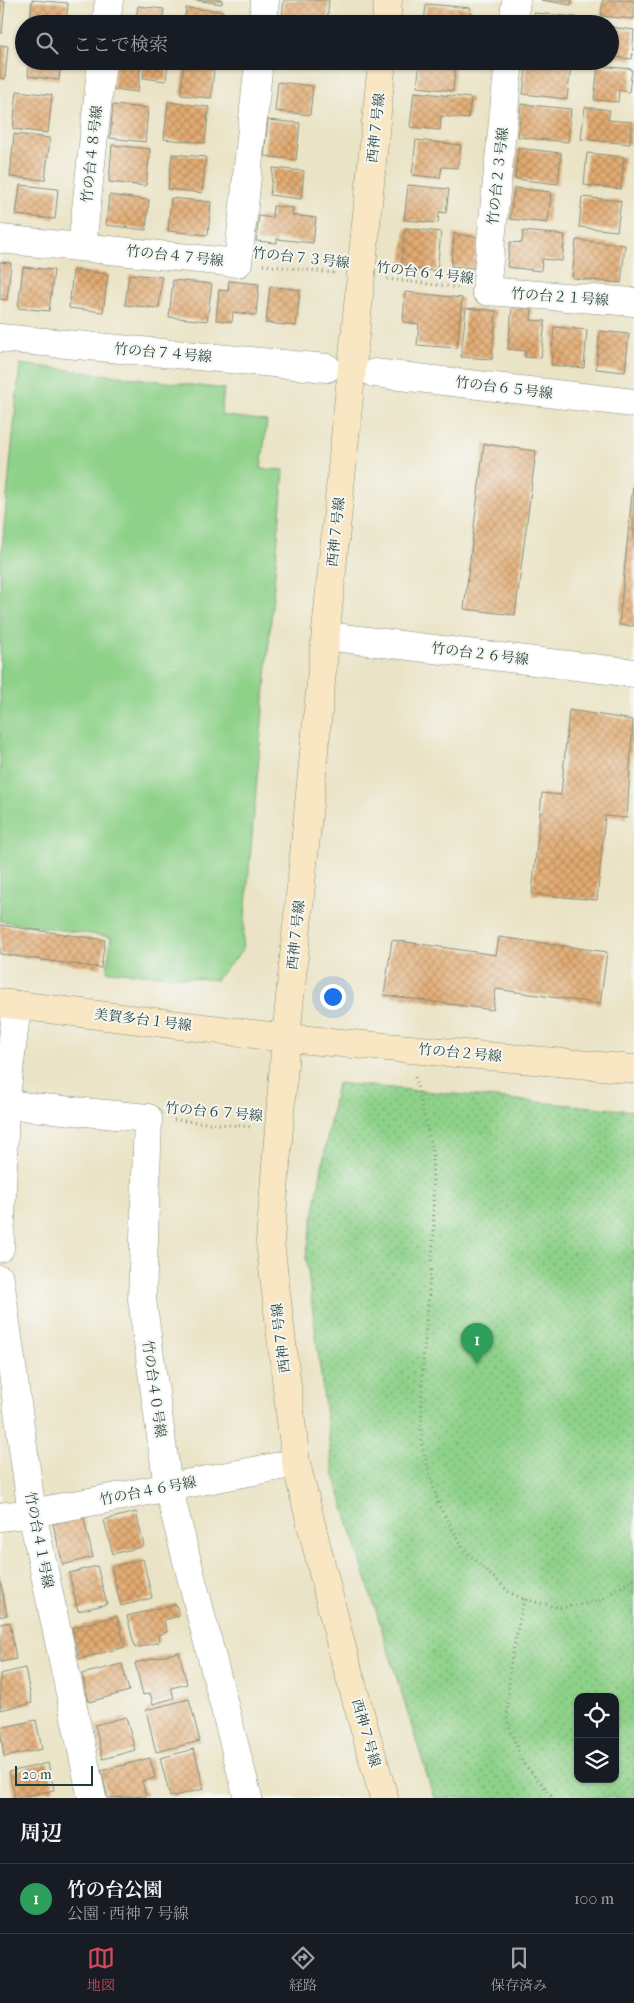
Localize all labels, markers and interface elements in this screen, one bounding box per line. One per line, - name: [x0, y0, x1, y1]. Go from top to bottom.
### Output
- search box: [15, 15, 619, 70]
- icon: search: [33, 29, 61, 57]
- text: ここで検索: [73, 34, 168, 56]
- street label: 西神７号線: [364, 92, 388, 164]
- street label: 竹の台４８号線: [78, 104, 106, 204]
- street label: 竹の台２３号線: [484, 126, 512, 226]
- street label: 竹の台４７号線: [125, 242, 225, 270]
- street label: 竹の台７３号線: [251, 244, 351, 272]
- street label: 竹の台６４号線: [375, 259, 475, 287]
- street label: 竹の台２１号線: [511, 285, 609, 309]
- street label: 竹の台７４号線: [113, 340, 213, 366]
- street label: 竹の台６５号線: [454, 374, 554, 402]
- street label: 西神７号線: [324, 496, 348, 568]
- street label: 竹の台２６号線: [430, 640, 530, 668]
- street label: 西神７号線: [284, 899, 308, 971]
- your location: [320, 984, 346, 1010]
- street label: 美賀多台１号線: [93, 1006, 193, 1034]
- street label: 竹の台２号線: [417, 1041, 503, 1065]
- street label: 竹の台６７号線: [164, 1099, 264, 1125]
- street label: 西神７号線: [268, 1302, 294, 1374]
- pin: 1: [461, 1323, 493, 1364]
- street label: 竹の台４０号線: [139, 1339, 169, 1439]
- street label: 竹の台４６号線: [98, 1473, 198, 1509]
- street label: 竹の台４１号線: [21, 1490, 57, 1590]
- map controls: [574, 1693, 619, 1783]
- button: locate: [574, 1693, 619, 1738]
- street label: 西神７号線: [348, 1697, 384, 1769]
- button: layers: [574, 1738, 619, 1783]
- scale bar: [15, 1763, 92, 1786]
- text: 20 m: [22, 1766, 52, 1783]
- text: 周辺: [20, 1821, 62, 1845]
- text: 竹の台公園: [67, 1879, 162, 1901]
- text: 1: [33, 1889, 39, 1908]
- text: 100 m: [574, 1889, 614, 1908]
- text: 公園 · 西神７号線: [67, 1904, 189, 1923]
- tab: 地図: [87, 1944, 115, 1994]
- tab: 経路: [289, 1944, 317, 1994]
- tab: 保存済み: [491, 1944, 547, 1994]

